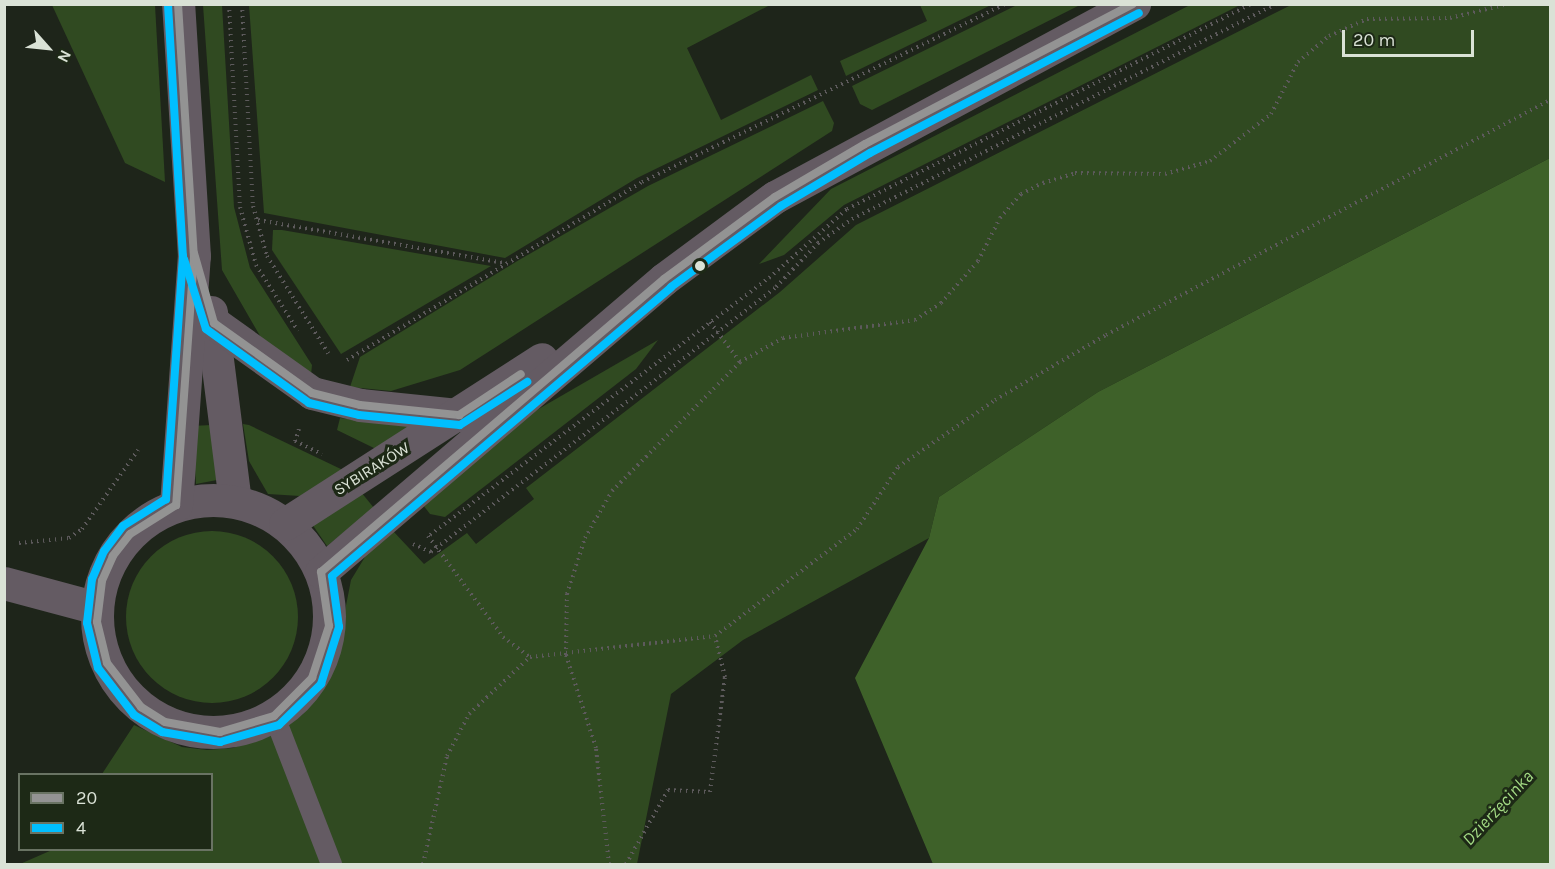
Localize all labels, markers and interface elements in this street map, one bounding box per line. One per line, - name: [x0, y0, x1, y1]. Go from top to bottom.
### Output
- north arrow: [18, 18, 78, 78]
- scale bar: [1345, 18, 1477, 56]
- text: 20 m: [1353, 29, 1395, 51]
- text: N: [53, 47, 76, 66]
- unlabelled marker: [694, 260, 706, 272]
- street label: SYBIRAKÓW: [331, 438, 413, 500]
- water label: Dzierżęcinka: [1458, 766, 1538, 850]
- legend: [18, 773, 213, 851]
- text: 20: [76, 787, 97, 809]
- text: 4: [76, 817, 86, 839]

